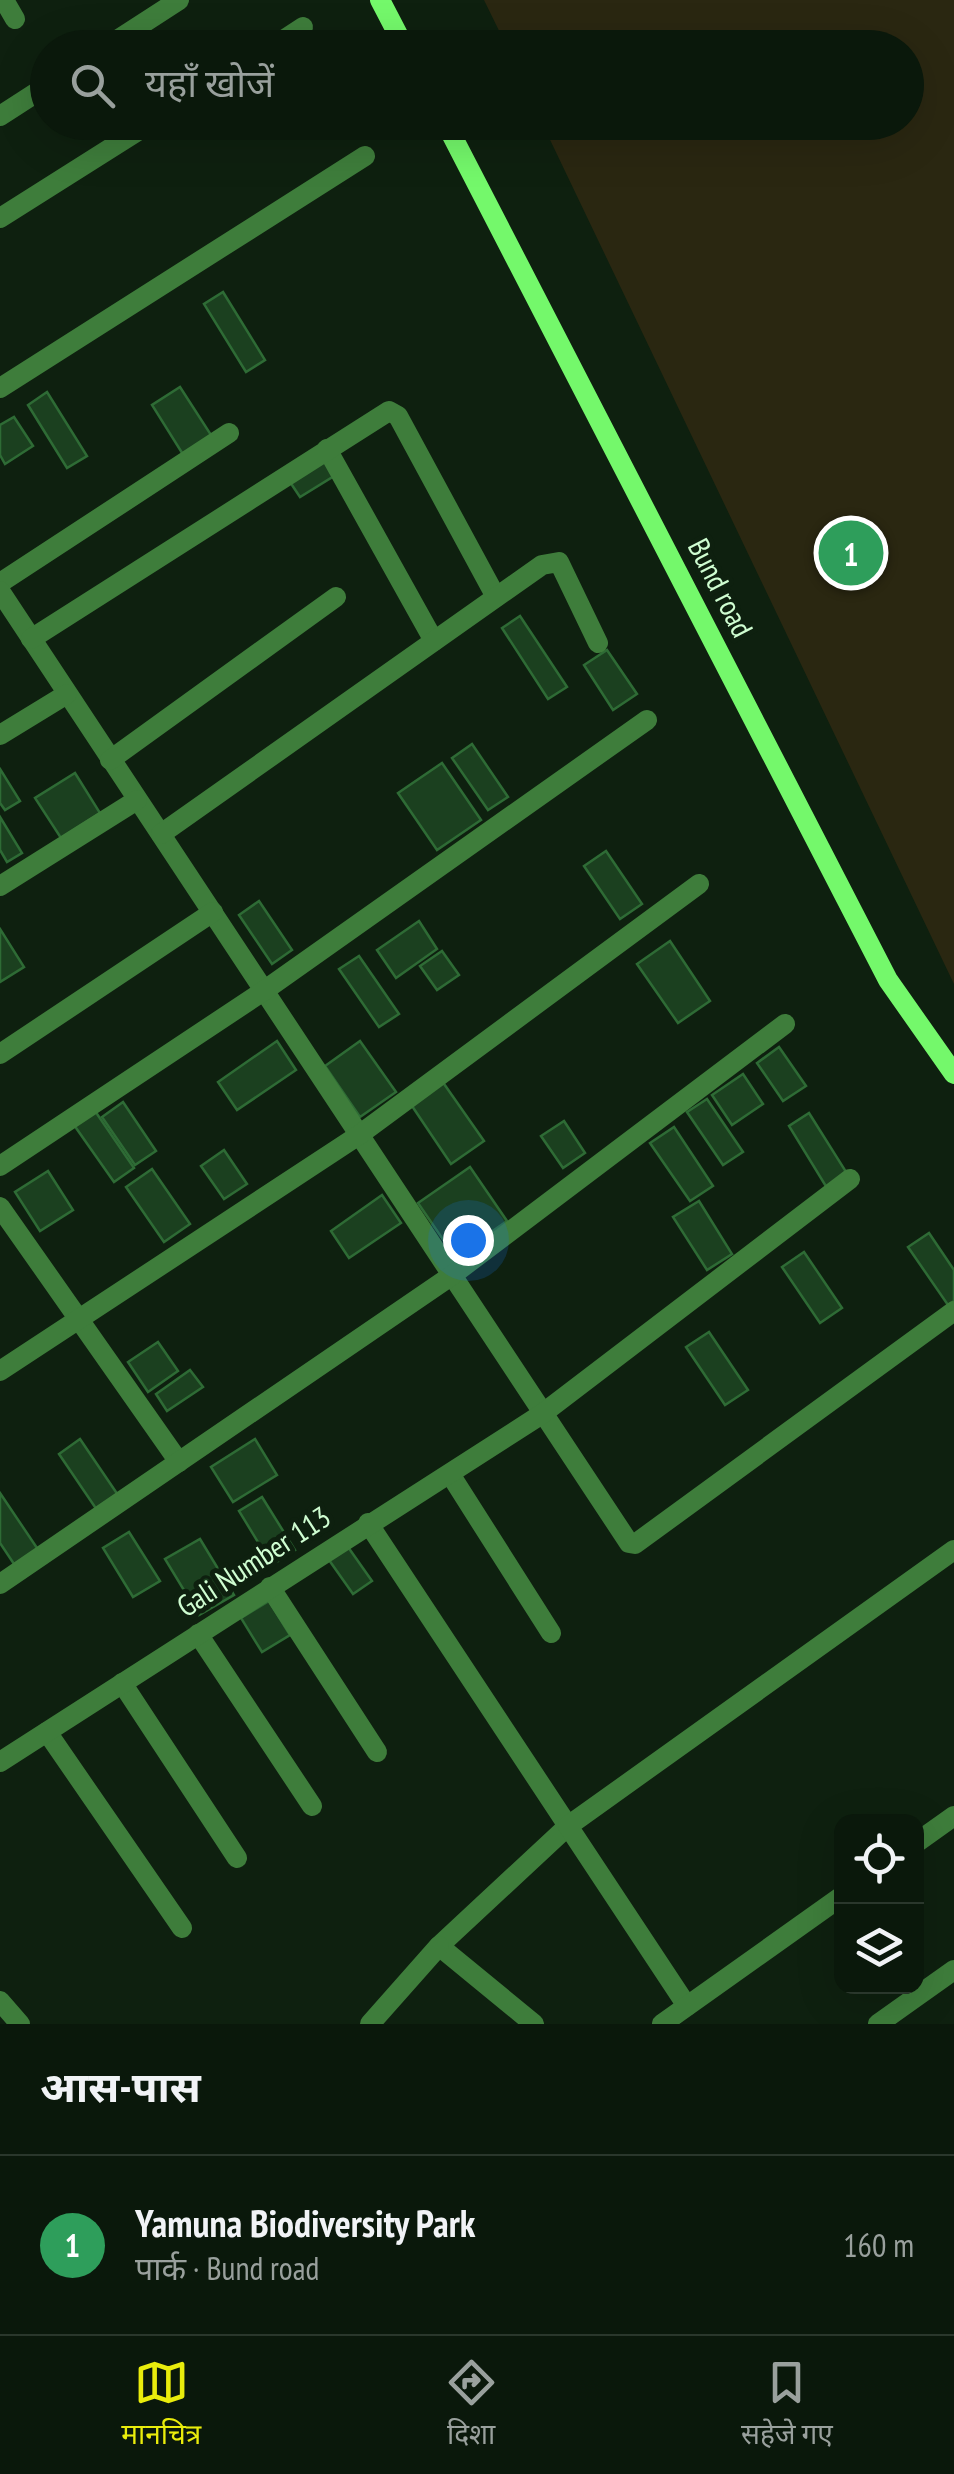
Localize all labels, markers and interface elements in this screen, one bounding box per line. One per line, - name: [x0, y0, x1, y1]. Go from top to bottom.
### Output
- search box: [30, 30, 924, 140]
- icon: search: [65, 58, 120, 113]
- text: यहाँ खोजें: [145, 58, 274, 107]
- pin: 1: [818, 516, 884, 590]
- street label: Bund road: [680, 531, 763, 643]
- your location: [443, 1215, 494, 1266]
- street label: Gali Number 113: [169, 1497, 338, 1625]
- map controls: [834, 1814, 924, 1994]
- button: locate: [834, 1814, 924, 1904]
- button: layers: [834, 1904, 924, 1994]
- text: आस-पास: [40, 2059, 201, 2114]
- text: Yamuna Biodiversity Park: [135, 2198, 476, 2247]
- text: 1: [65, 2224, 80, 2266]
- text: 160 m: [843, 2224, 914, 2266]
- text: पार्क · Bund road: [135, 2247, 319, 2289]
- tab: मानचित्र: [121, 2355, 201, 2455]
- tab: दिशा: [444, 2355, 499, 2455]
- tab: सहेजे गए: [741, 2355, 833, 2455]

